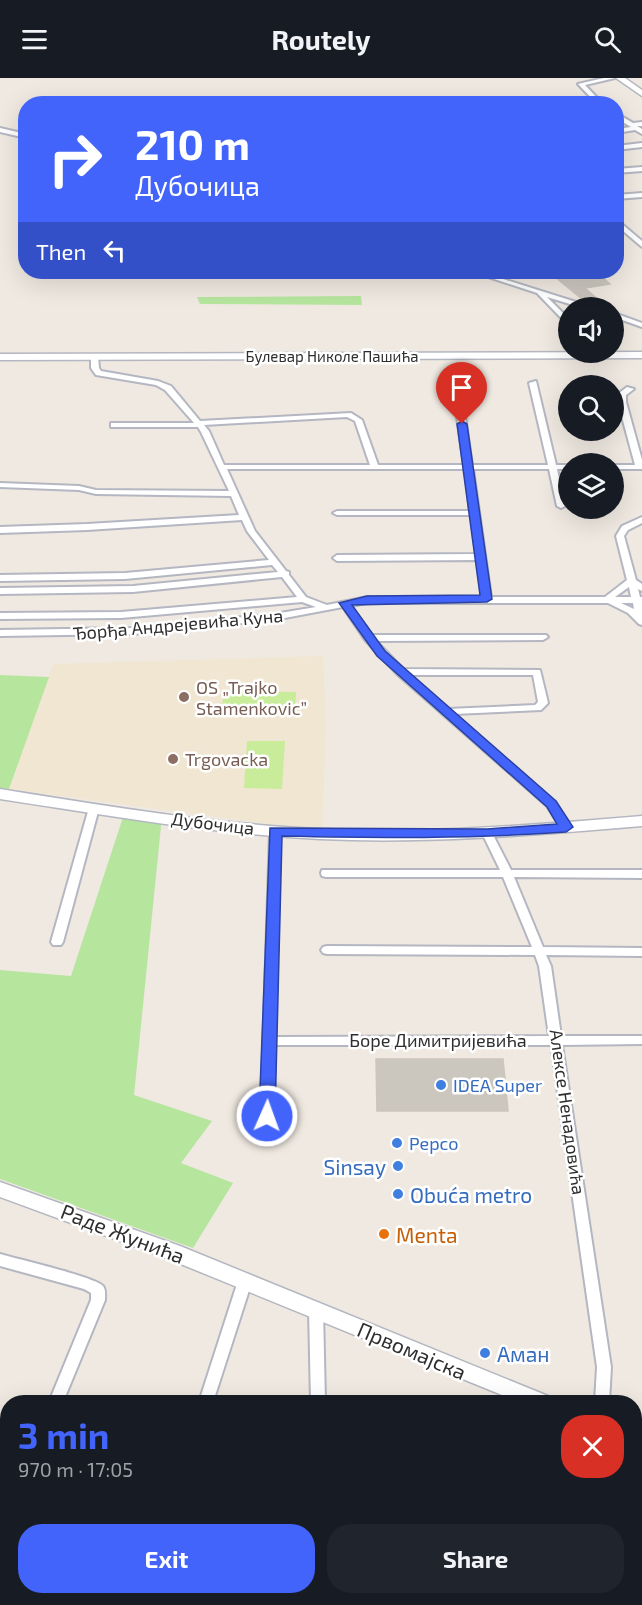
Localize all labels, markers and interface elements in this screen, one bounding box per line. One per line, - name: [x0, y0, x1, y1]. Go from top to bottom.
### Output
- icon: menu: [18, 23, 51, 56]
- text: Routely: [271, 23, 371, 55]
- icon: search: [591, 23, 624, 56]
- text: 210 m: [135, 118, 250, 168]
- icon: right: [36, 120, 114, 198]
- text: Дубочица: [135, 169, 260, 201]
- icon: left: [98, 234, 131, 267]
- text: Then: [36, 238, 86, 264]
- map controls: [558, 297, 624, 519]
- button: sound: [558, 297, 624, 363]
- street label: Булевар Николе Пашића: [246, 347, 418, 366]
- pin: [436, 362, 487, 424]
- icon: arrive: [445, 371, 478, 404]
- button: search: [558, 375, 624, 441]
- button: layers: [558, 453, 624, 519]
- street label: Ђорђа Андрејевића Куна: [72, 604, 284, 644]
- place label: OS „Trajko Stamenkovic”: [196, 676, 307, 719]
- marker: OS „Trajko Stamenkovic”: [177, 690, 191, 704]
- place label: Trgovacka: [185, 748, 268, 770]
- marker: Trgovacka: [166, 752, 180, 766]
- street label: Дубочица: [170, 807, 256, 839]
- street label: Алексе Ненадовића: [545, 1028, 591, 1196]
- street label: Боре Димитријевића: [349, 1029, 527, 1051]
- place label: IDEA Super: [453, 1074, 542, 1096]
- marker: IDEA Super: [434, 1078, 448, 1092]
- position arrow: [235, 1084, 299, 1148]
- place label: Pepco: [409, 1132, 459, 1154]
- marker: Pepco: [390, 1136, 404, 1150]
- place label: Sinsay: [324, 1154, 386, 1179]
- marker: Sinsay: [391, 1159, 405, 1173]
- place label: Obuća metro: [410, 1182, 532, 1207]
- marker: Obuća metro: [391, 1187, 405, 1201]
- street label: Раде Жунића: [57, 1198, 188, 1269]
- place label: Menta: [396, 1222, 457, 1247]
- marker: Menta: [377, 1227, 391, 1241]
- street label: Првомајска: [353, 1316, 470, 1385]
- place label: Аман: [497, 1341, 550, 1366]
- marker: Аман: [478, 1346, 492, 1360]
- text: 3 min: [18, 1413, 109, 1456]
- button: close: [561, 1415, 624, 1478]
- text: 970 m · 17:05: [18, 1457, 133, 1481]
- button: Exit: [18, 1524, 315, 1593]
- button: Share: [327, 1524, 624, 1593]

